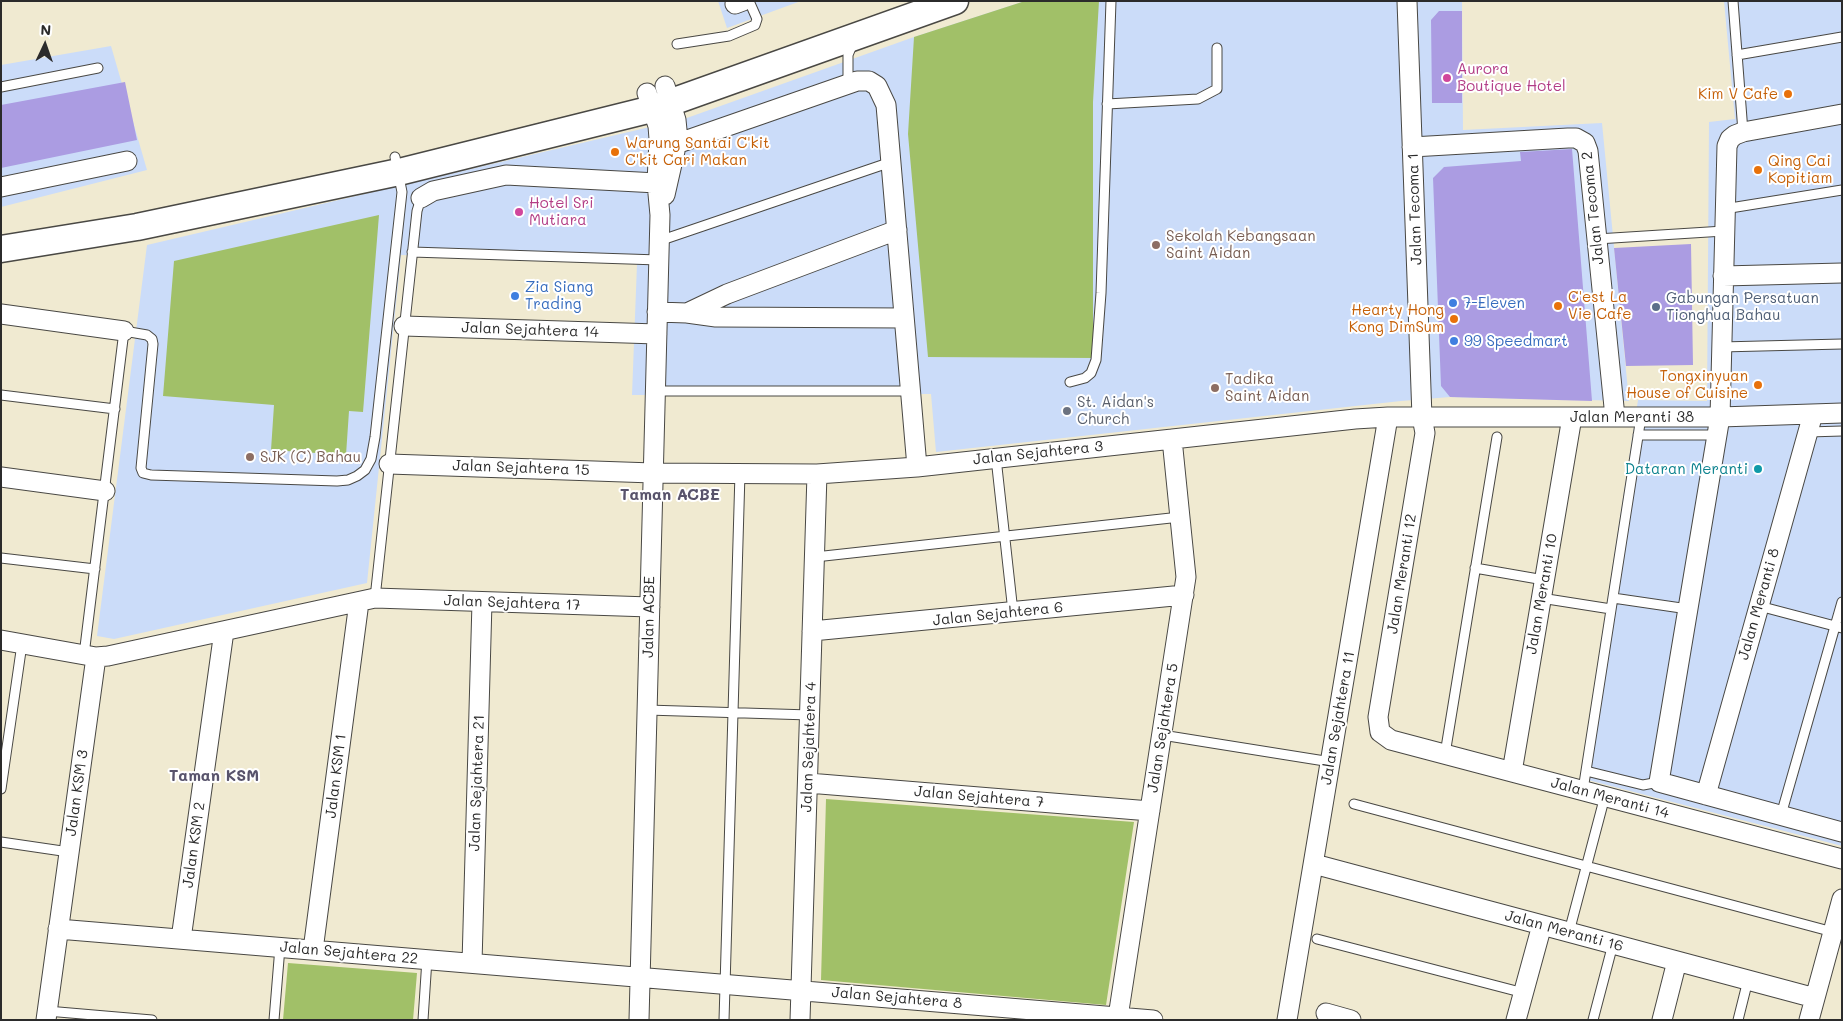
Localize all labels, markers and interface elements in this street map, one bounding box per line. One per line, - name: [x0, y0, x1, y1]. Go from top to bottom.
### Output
- north arrow: [20, 20, 70, 70]
- text: N: [40, 20, 52, 39]
- place label: Aurora Boutique Hotel: [1457, 60, 1566, 95]
- marker: Aurora Boutique Hotel: [1441, 72, 1453, 84]
- place label: Kim V Cafe: [1698, 85, 1778, 103]
- marker: Kim V Cafe: [1782, 88, 1794, 100]
- place label: Warung Santai C'kit C'kit Cari Makan: [625, 134, 770, 169]
- marker: Warung Santai C'kit C'kit Cari Makan: [609, 146, 621, 158]
- street label: Jalan Tecoma 2: [1578, 151, 1608, 265]
- place label: Qing Cai Kopitiam: [1768, 152, 1832, 187]
- street label: Jalan Tecoma 1: [1404, 153, 1426, 265]
- marker: Qing Cai Kopitiam: [1752, 164, 1764, 176]
- place label: Hotel Sri Mutiara: [529, 194, 594, 229]
- marker: Hotel Sri Mutiara: [513, 206, 525, 218]
- place label: Sekolah Kebangsaan Saint Aidan: [1166, 227, 1316, 262]
- marker: Sekolah Kebangsaan Saint Aidan: [1150, 239, 1162, 251]
- place label: Zia Siang Trading: [525, 278, 593, 313]
- place label: C'est La Vie Cafe: [1568, 288, 1631, 323]
- place label: Gabungan Persatuan Tionghua Bahau: [1666, 289, 1819, 324]
- marker: Zia Siang Trading: [509, 290, 521, 302]
- place label: 7-Eleven: [1463, 294, 1525, 312]
- marker: 7-Eleven: [1447, 297, 1459, 309]
- marker: C'est La Vie Cafe: [1552, 300, 1564, 312]
- place label: Hearty Hong Kong DimSum: [1349, 301, 1444, 336]
- marker: Gabungan Persatuan Tionghua Bahau: [1650, 301, 1662, 313]
- marker: Hearty Hong Kong DimSum: [1448, 313, 1460, 325]
- street label: Jalan Sejahtera 14: [461, 319, 599, 341]
- place label: 99 Speedmart: [1464, 332, 1568, 350]
- marker: 99 Speedmart: [1448, 335, 1460, 347]
- place label: Tongxinyuan House of Cuisine: [1626, 367, 1748, 402]
- place label: Tadika Saint Aidan: [1225, 370, 1309, 405]
- marker: Tongxinyuan House of Cuisine: [1752, 379, 1764, 391]
- marker: Tadika Saint Aidan: [1209, 382, 1221, 394]
- place label: St. Aidan's Church: [1077, 393, 1154, 428]
- marker: St. Aidan's Church: [1061, 405, 1073, 417]
- street label: Jalan Meranti 38: [1570, 408, 1694, 426]
- street label: Jalan Sejahtera 3: [972, 437, 1104, 469]
- place label: SJK (C) Bahau: [260, 448, 361, 466]
- marker: SJK (C) Bahau: [244, 451, 256, 463]
- street label: Jalan Sejahtera 15: [452, 457, 590, 479]
- place label: Dataran Meranti: [1625, 460, 1748, 478]
- marker: Dataran Meranti: [1752, 463, 1764, 475]
- district label: Taman ACBE: [620, 485, 720, 505]
- street label: Jalan Meranti 12: [1384, 513, 1420, 635]
- street label: Jalan Meranti 10: [1523, 532, 1561, 656]
- street label: Jalan Meranti 8: [1734, 546, 1784, 662]
- street label: Jalan ACBE: [639, 576, 659, 658]
- street label: Jalan Sejahtera 17: [443, 592, 581, 614]
- street label: Jalan Sejahtera 6: [932, 598, 1064, 630]
- street label: Jalan Sejahtera 11: [1317, 650, 1359, 786]
- street label: Jalan Sejahtera 5: [1144, 662, 1182, 794]
- street label: Jalan Sejahtera 4: [798, 681, 820, 813]
- street label: Jalan Sejahtera 21: [466, 714, 488, 852]
- street label: Jalan KSM 1: [322, 733, 350, 819]
- street label: Jalan KSM 3: [62, 749, 92, 837]
- district label: Taman KSM: [169, 766, 259, 786]
- street label: Jalan Meranti 14: [1549, 774, 1671, 822]
- street label: Jalan Sejahtera 7: [913, 782, 1045, 812]
- street label: Jalan KSM 2: [179, 801, 209, 889]
- street label: Jalan Meranti 16: [1503, 907, 1625, 955]
- street label: Jalan Sejahtera 22: [279, 938, 419, 968]
- street label: Jalan Sejahtera 8: [831, 983, 963, 1013]

